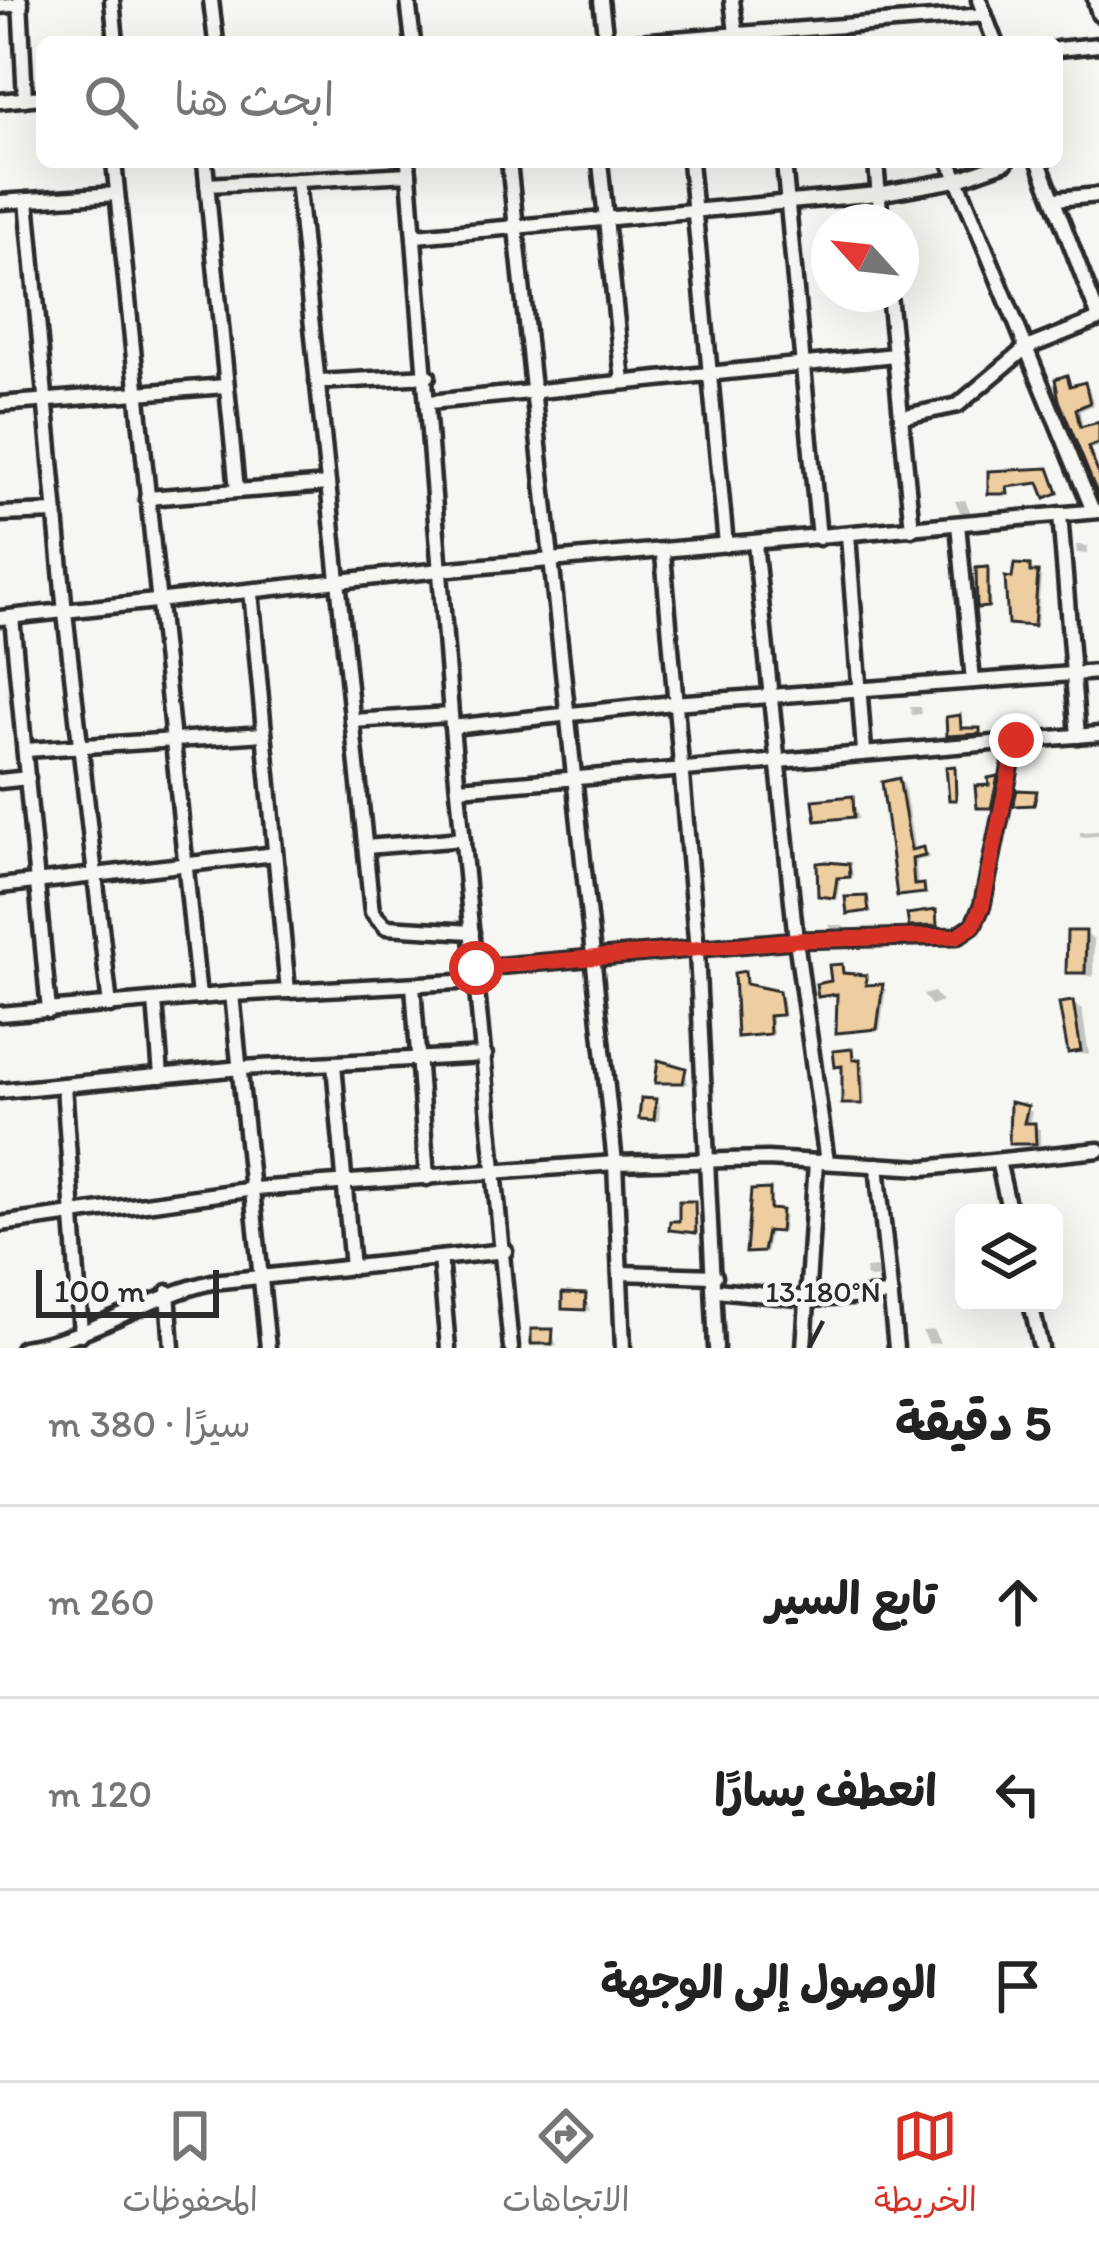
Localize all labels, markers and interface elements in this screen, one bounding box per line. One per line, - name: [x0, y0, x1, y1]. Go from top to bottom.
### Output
- search box: [36, 36, 1063, 168]
- icon: search: [78, 69, 144, 135]
- text: ابحث هنا: [174, 72, 335, 126]
- north arrow: [811, 204, 919, 312]
- route end: [989, 713, 1043, 767]
- route start: [449, 941, 503, 995]
- map controls: [955, 1204, 1063, 1312]
- button: layers: [955, 1204, 1063, 1312]
- scale bar: [36, 1264, 219, 1317]
- text: 100 m: [54, 1271, 145, 1310]
- text: 13.180°N: [765, 1273, 881, 1310]
- text: 5 دقيقة: [895, 1392, 1051, 1453]
- text: سيرًا · 380 m: [48, 1400, 251, 1447]
- icon: ahead: [985, 1569, 1051, 1635]
- text: تابع السير: [767, 1571, 937, 1625]
- text: 260 m: [48, 1578, 155, 1625]
- icon: left: [985, 1761, 1051, 1827]
- text: انعطف يسارًا: [714, 1763, 937, 1817]
- text: 120 m: [48, 1770, 152, 1817]
- icon: arrive: [985, 1953, 1051, 2019]
- text: الوصول إلى الوجهة: [600, 1955, 937, 2009]
- tab: المحفوظات: [122, 2103, 258, 2229]
- tab: الاتجاهات: [502, 2103, 630, 2229]
- tab: الخريطة: [874, 2103, 977, 2229]

